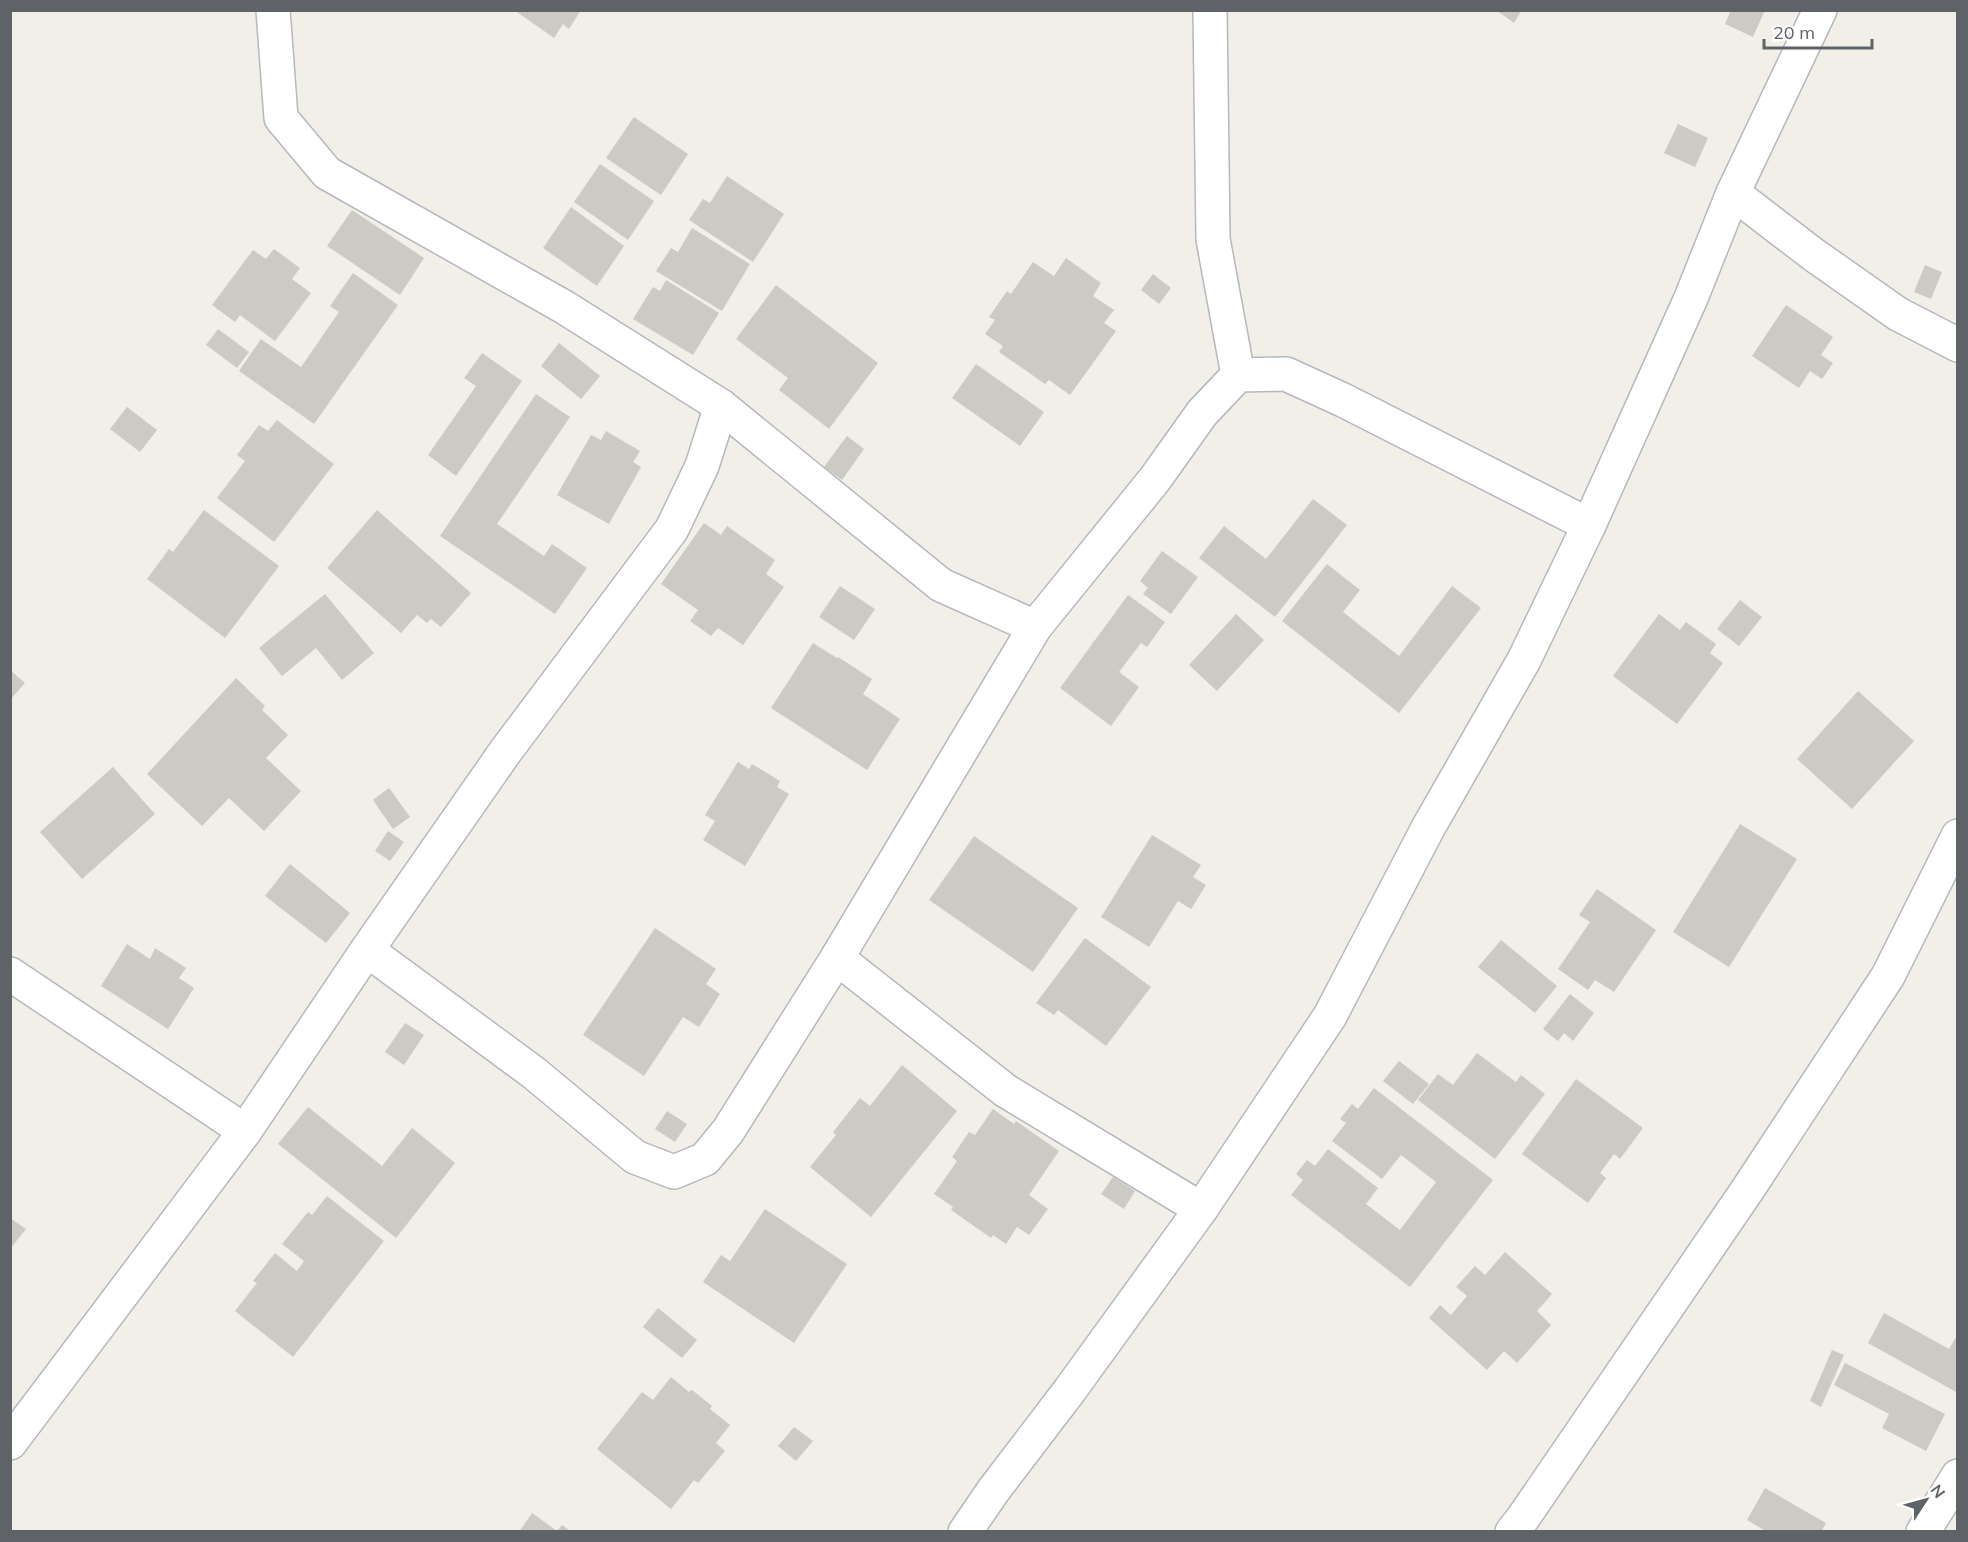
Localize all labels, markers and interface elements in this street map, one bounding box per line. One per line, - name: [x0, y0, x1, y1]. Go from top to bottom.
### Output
- scale bar: [1764, 12, 1872, 50]
- text: 20 m: [1773, 21, 1815, 44]
- north arrow: [1896, 1470, 1956, 1530]
- text: N: [1926, 1480, 1950, 1502]

